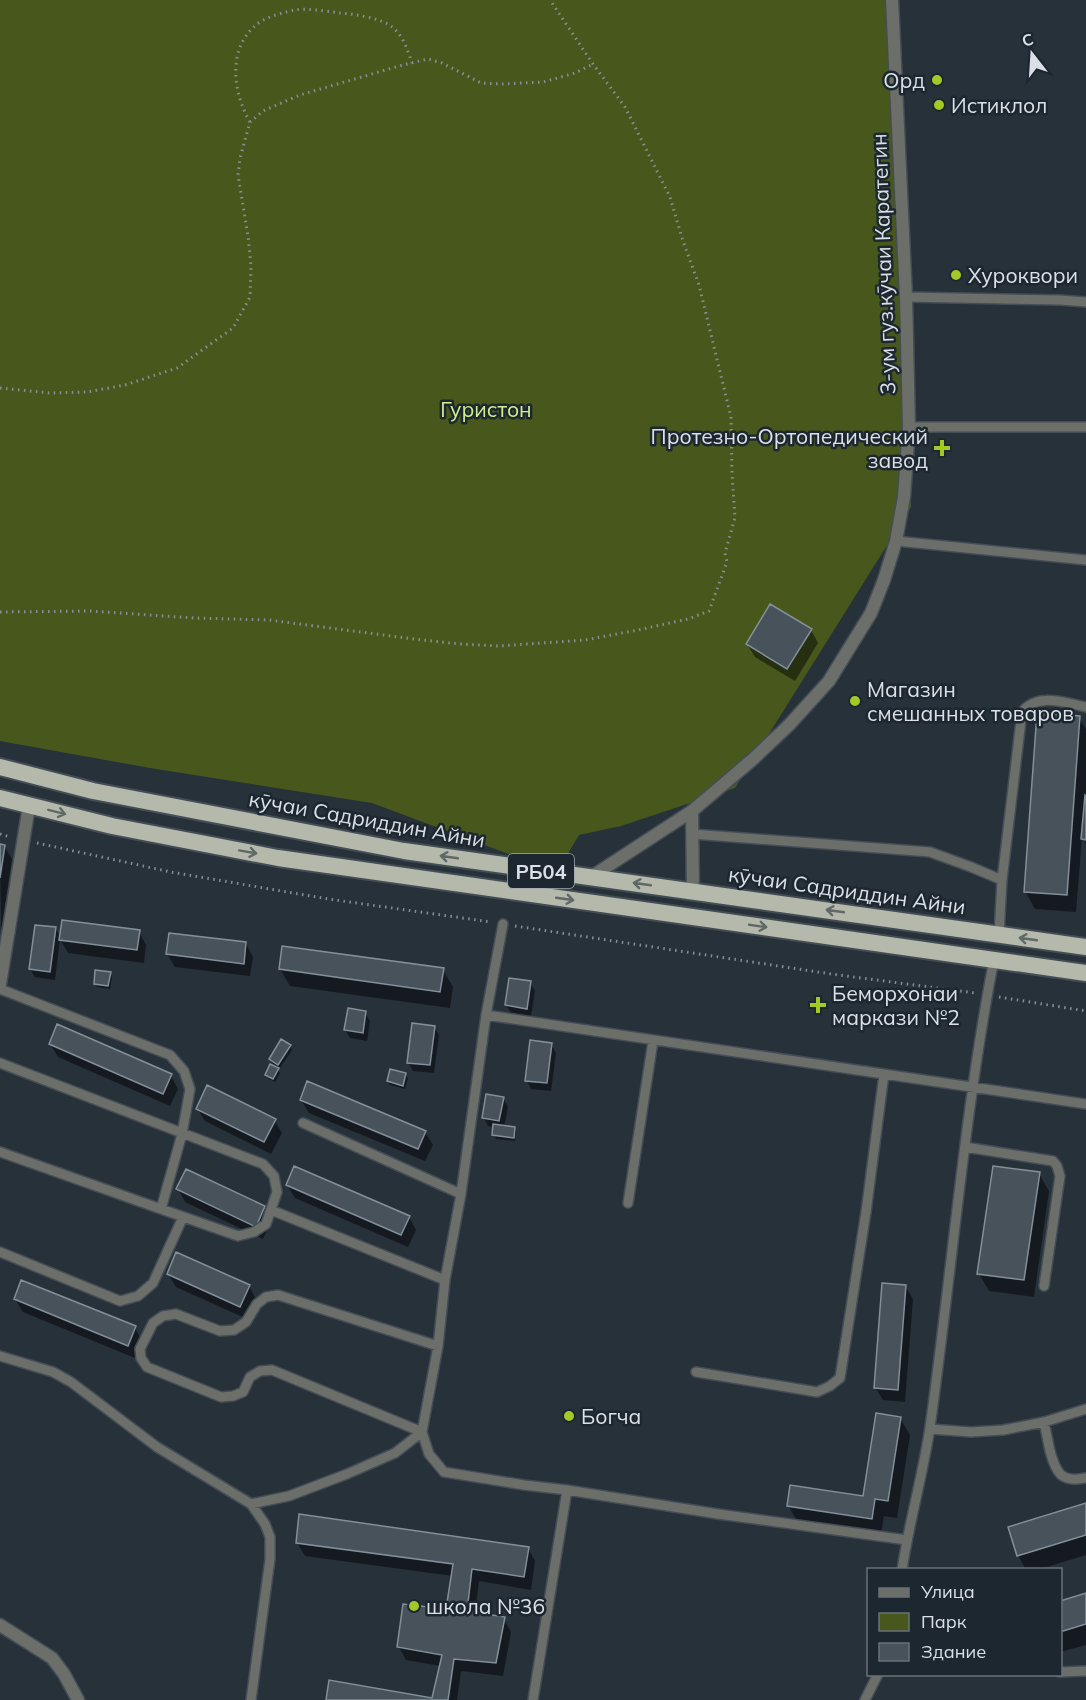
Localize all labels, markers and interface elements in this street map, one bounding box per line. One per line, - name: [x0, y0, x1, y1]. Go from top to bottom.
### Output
- north arrow: [1002, 24, 1062, 84]
- text: С: [1019, 28, 1036, 51]
- place label: Орд: [883, 67, 925, 93]
- marker: Орд: [930, 73, 944, 87]
- place label: Истиклол: [951, 92, 1047, 118]
- marker: Истиклол: [932, 98, 946, 112]
- street label: 3-ум гуз.кӯчаи Каратегин: [865, 133, 901, 395]
- place label: Хуроквори: [968, 262, 1078, 288]
- marker: Хуроквори: [949, 268, 963, 282]
- park label: Гуристон: [440, 396, 532, 422]
- place label: Протезно-Ортопедический завод: [651, 423, 928, 473]
- marker: Протезно-Ортопедический завод: [933, 439, 951, 457]
- place label: Магазин смешанных товаров: [867, 676, 1074, 726]
- marker: Магазин смешанных товаров: [848, 694, 862, 708]
- street label: кӯчаи Садриддин Айни: [247, 785, 487, 853]
- one-way arrow: [47, 807, 66, 819]
- one-way arrow: [237, 847, 257, 858]
- one-way arrow: [439, 852, 459, 863]
- road number: РБ04: [508, 854, 574, 888]
- street label: кӯчаи Садриддин Айни: [727, 860, 967, 920]
- one-way arrow: [633, 878, 652, 889]
- one-way arrow: [555, 893, 575, 904]
- one-way arrow: [826, 906, 845, 917]
- one-way arrow: [748, 920, 768, 931]
- one-way arrow: [1019, 933, 1038, 944]
- place label: Беморхонаи маркази №2: [832, 980, 960, 1030]
- marker: Беморхонаи маркази №2: [809, 996, 827, 1014]
- place label: Богча: [581, 1403, 641, 1429]
- marker: Богча: [562, 1409, 576, 1423]
- legend: [867, 1568, 1062, 1676]
- text: Улица: [920, 1580, 975, 1603]
- place label: школа №36: [426, 1593, 545, 1619]
- marker: школа №36: [407, 1599, 421, 1613]
- text: Парк: [921, 1610, 967, 1633]
- text: Здание: [921, 1640, 986, 1663]

